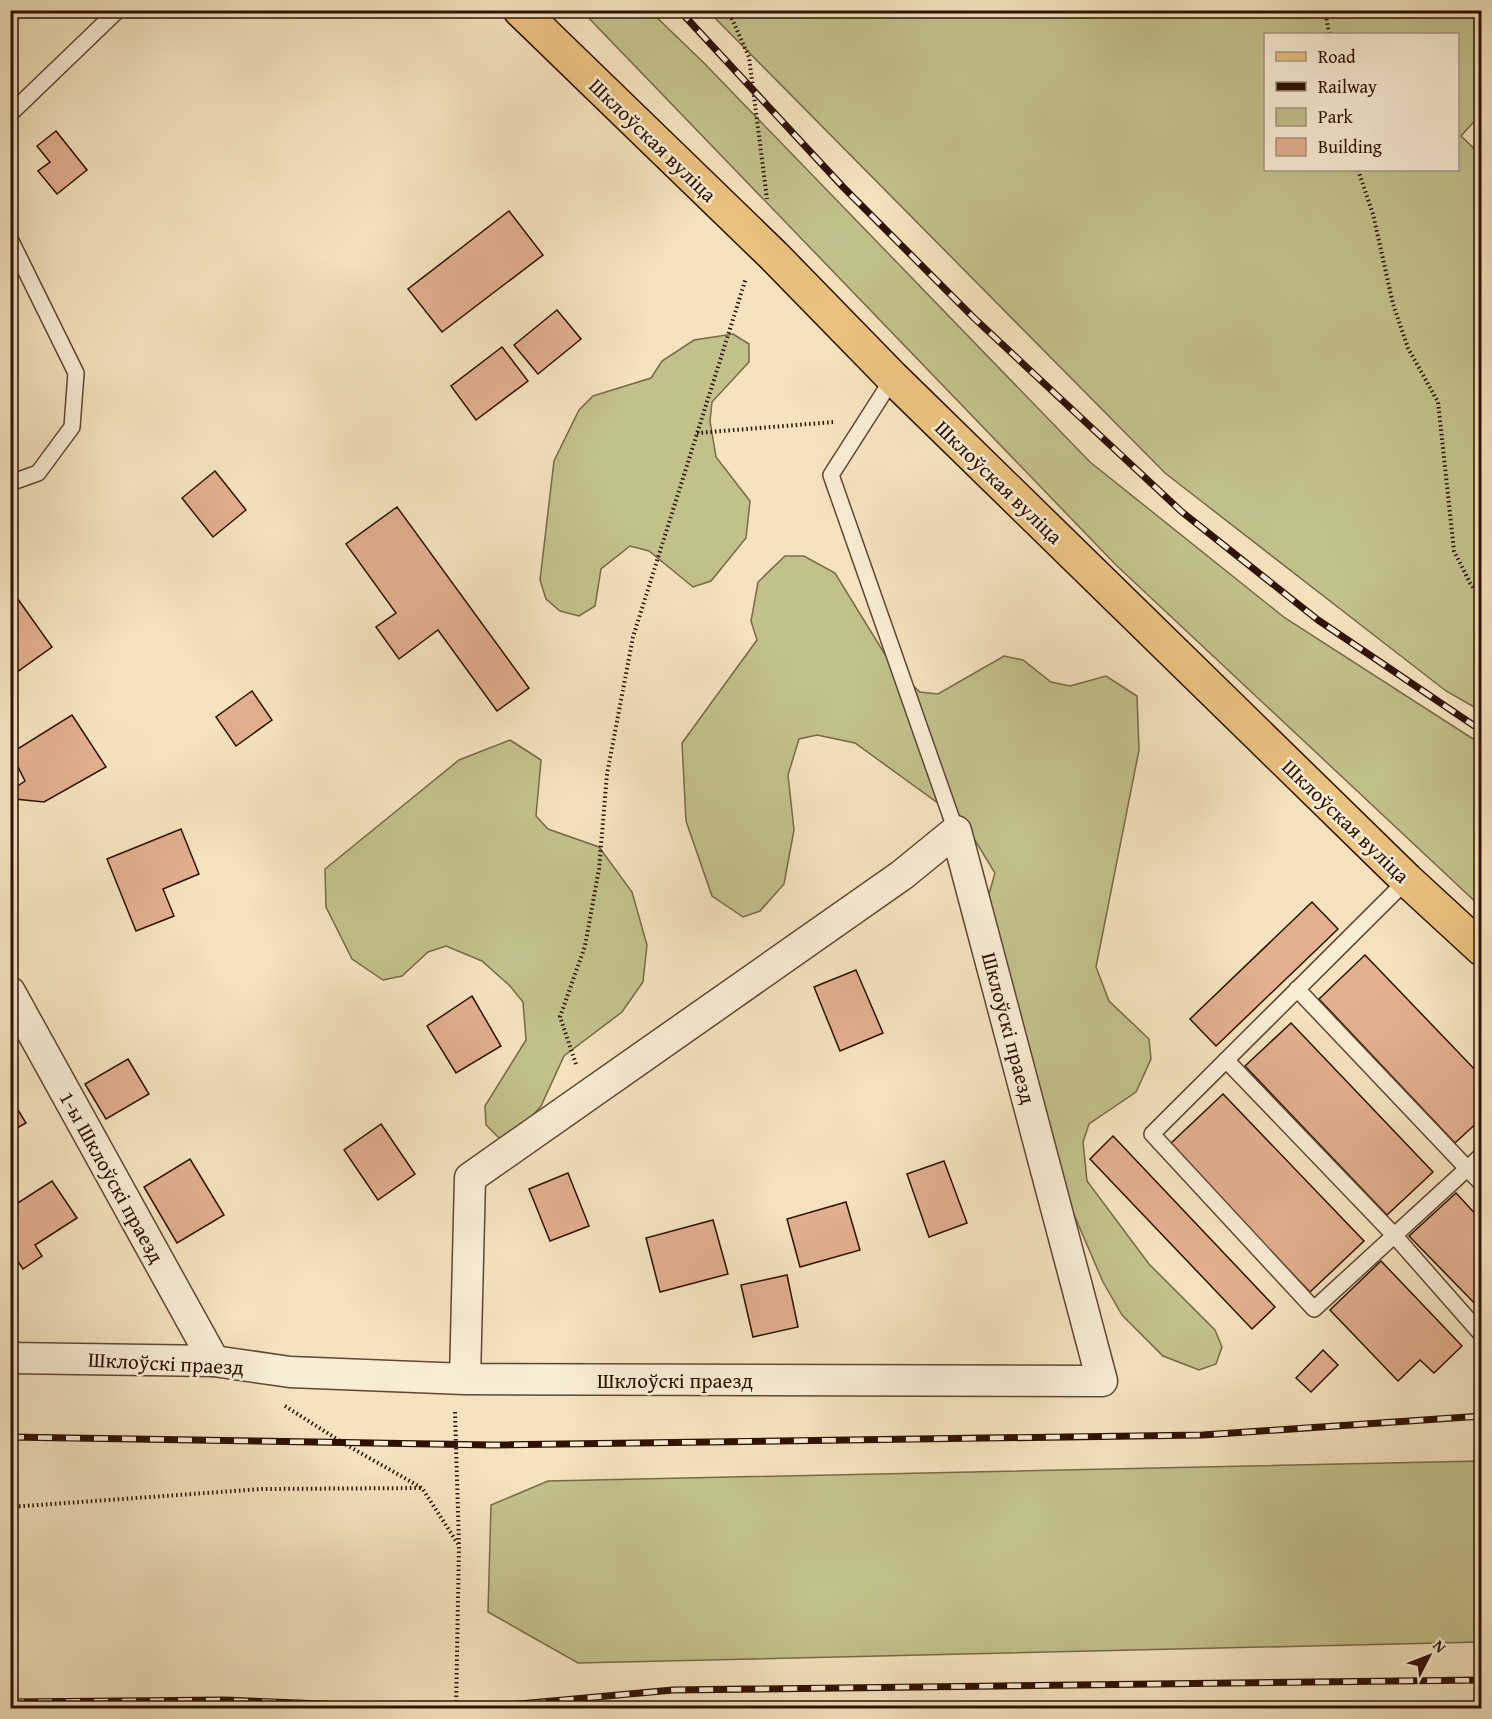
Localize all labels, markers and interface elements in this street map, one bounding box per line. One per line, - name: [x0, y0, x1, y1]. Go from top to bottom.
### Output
- legend: [1264, 33, 1459, 171]
- text: Road: [1318, 43, 1356, 70]
- street label: Шклоўская вуліца: [582, 71, 724, 209]
- text: Railway: [1318, 73, 1377, 100]
- text: Park: [1318, 103, 1354, 130]
- text: Building: [1318, 133, 1382, 160]
- street label: Шклоўская вуліца: [928, 413, 1070, 551]
- street label: Шклоўская вуліца: [1275, 752, 1417, 890]
- street label: Шклоўскі праезд: [974, 949, 1044, 1108]
- street label: 1-ы Шклоўскі праезд: [52, 1085, 173, 1269]
- street label: Шклоўскі праезд: [87, 1343, 245, 1383]
- street label: Шклоўскі праезд: [597, 1365, 754, 1396]
- north arrow: [1399, 1626, 1459, 1686]
- text: N: [1428, 1634, 1453, 1658]

